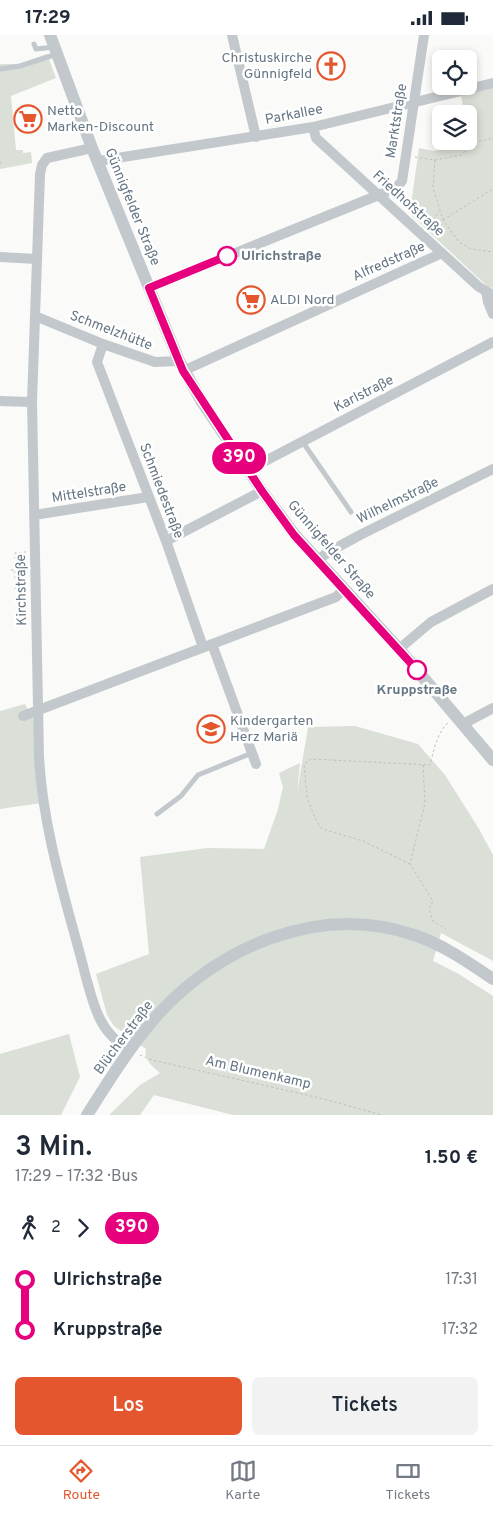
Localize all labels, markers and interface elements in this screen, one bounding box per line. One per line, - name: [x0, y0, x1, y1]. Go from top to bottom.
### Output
- text: 17:29: [25, 6, 71, 30]
- place label: Christuskirche Günnigfeld: [221, 50, 312, 83]
- map controls: [432, 50, 477, 150]
- button: locate: [432, 50, 477, 95]
- church icon: Christuskirche Günnigfeld: [316, 51, 346, 81]
- street label: Marktstraße: [383, 83, 411, 159]
- street label: Parkallee: [264, 101, 324, 129]
- place label: Netto Marken-Discount: [47, 103, 154, 136]
- supermarket icon: Netto Marken-Discount: [13, 104, 43, 134]
- button: layers: [432, 105, 477, 150]
- street label: Günnigfelder Straße: [101, 146, 163, 268]
- street label: Friedhofstraße: [369, 167, 447, 241]
- street label: Alfredstraße: [350, 238, 428, 286]
- marker: Ulrichstraße: [217, 246, 237, 266]
- place label: Ulrichstraße: [241, 248, 322, 265]
- supermarket icon: ALDI Nord: [236, 285, 266, 315]
- place label: ALDI Nord: [270, 292, 334, 309]
- street label: Schmelzhütte: [67, 307, 155, 355]
- street label: Karlstraße: [331, 372, 397, 416]
- street label: Schmiedestraße: [135, 441, 187, 541]
- line badge: 390: [210, 442, 268, 474]
- text: 390: [222, 446, 256, 469]
- street label: Wilhelmstraße: [354, 474, 442, 528]
- street label: Mittelstraße: [51, 479, 127, 507]
- street label: Günnigfelder Straße: [283, 497, 379, 603]
- street label: Kirchstraße: [13, 554, 31, 626]
- marker: Kruppstraße: [407, 660, 427, 680]
- place label: Kruppstraße: [377, 682, 458, 699]
- place label: Kindergarten Herz Mariä: [230, 713, 313, 746]
- school or university icon: Kindergarten Herz Mariä: [196, 714, 226, 744]
- street label: Blücherstraße: [91, 998, 157, 1078]
- street label: Am Blumenkamp: [204, 1053, 312, 1093]
- text: 3 Min.: [15, 1130, 92, 1166]
- text: 1.50 €: [425, 1146, 478, 1170]
- text: 17:29 – 17:32 · Bus: [15, 1167, 138, 1187]
- icon: walk: [15, 1214, 43, 1242]
- icon: forward: [69, 1214, 97, 1242]
- text: 390: [115, 1216, 149, 1239]
- text: 2: [51, 1218, 61, 1238]
- text: Ulrichstraße: [53, 1268, 162, 1292]
- text: 17:31: [445, 1270, 478, 1290]
- text: Kruppstraße: [53, 1318, 163, 1342]
- text: 17:32: [442, 1320, 478, 1340]
- button: Los: [15, 1377, 242, 1435]
- button: Tickets: [252, 1377, 478, 1435]
- tab: Route: [63, 1457, 100, 1504]
- tab: Karte: [225, 1457, 260, 1504]
- tab: Tickets: [385, 1457, 430, 1504]

